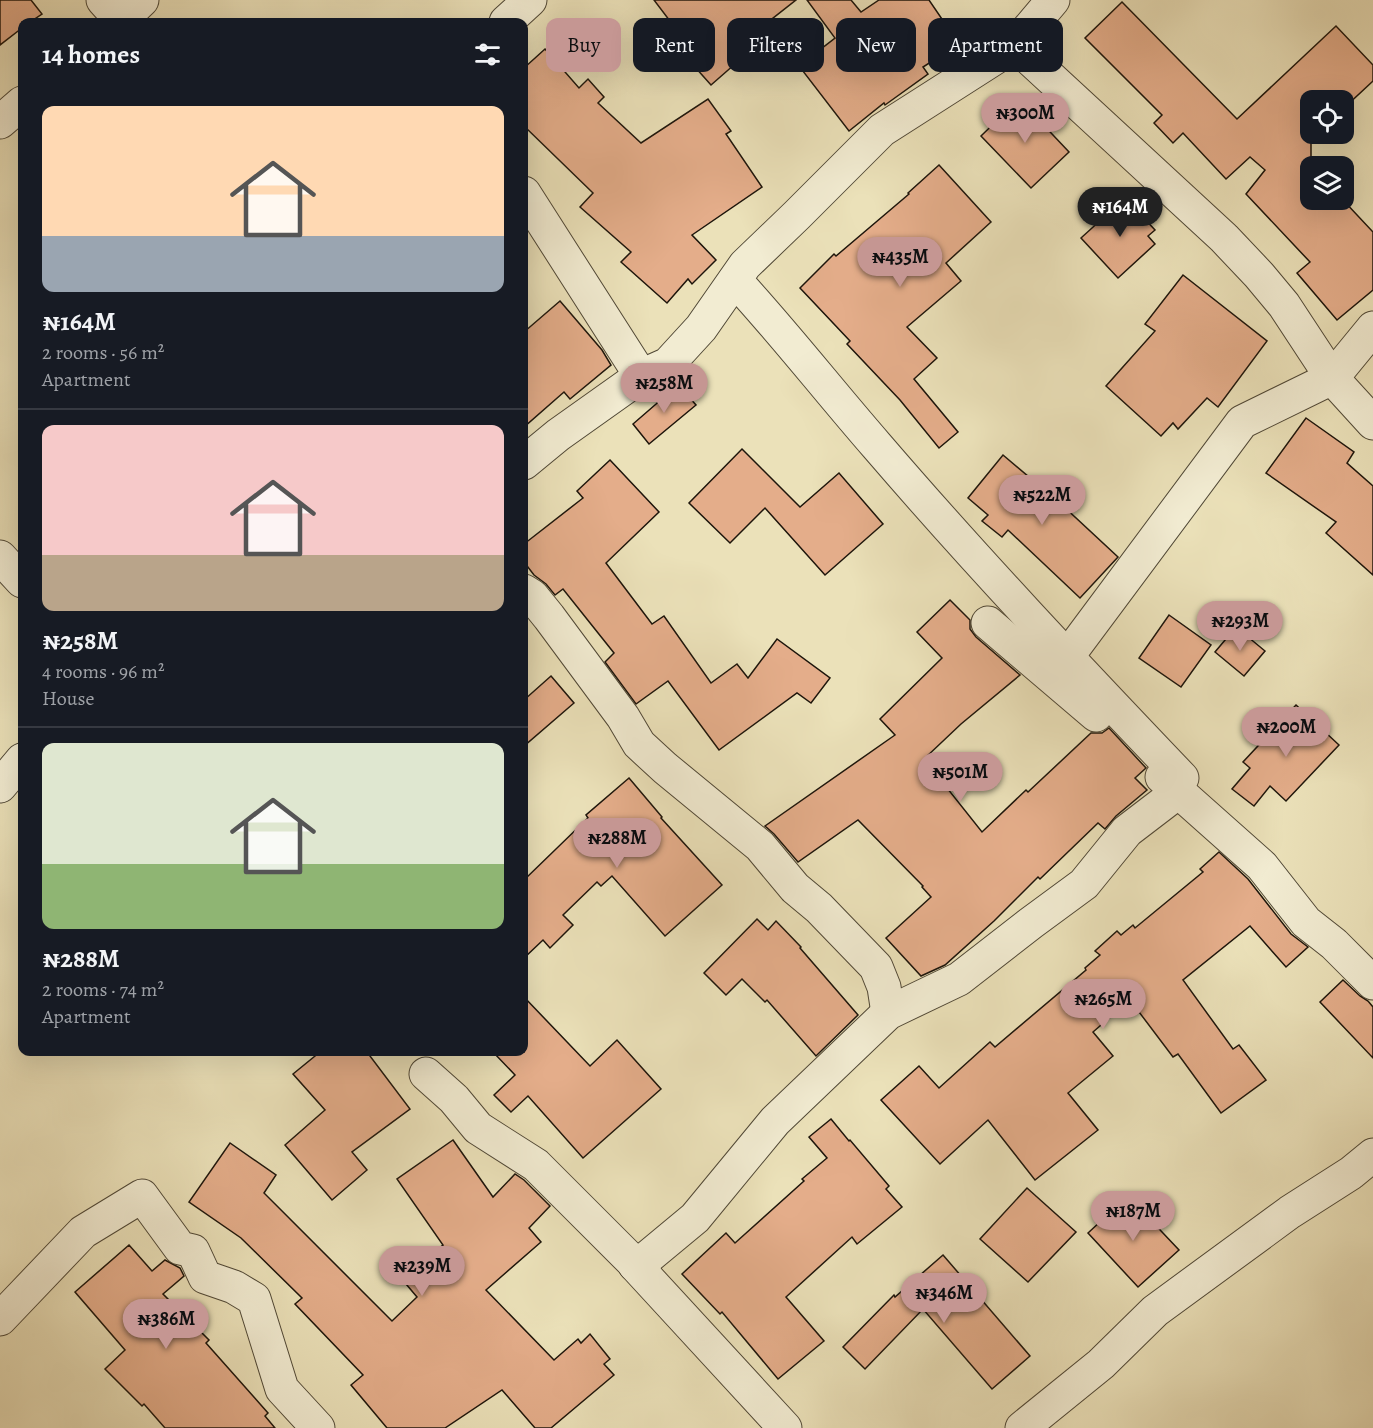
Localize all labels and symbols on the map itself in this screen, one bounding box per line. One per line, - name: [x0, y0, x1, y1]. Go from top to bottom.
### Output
- pin: ₦300M: [983, 93, 1067, 144]
- pin: ₦164M: [1078, 187, 1162, 238]
- pin: ₦435M: [858, 237, 942, 288]
- pin: ₦258M: [622, 363, 706, 414]
- pin: ₦522M: [1000, 475, 1084, 526]
- pin: ₦293M: [1198, 601, 1282, 652]
- pin: ₦200M: [1244, 707, 1328, 758]
- pin: ₦501M: [918, 752, 1002, 803]
- pin: ₦288M: [575, 818, 659, 869]
- pin: ₦265M: [1061, 979, 1145, 1030]
- pin: ₦187M: [1091, 1191, 1175, 1242]
- pin: ₦239M: [380, 1246, 464, 1297]
- pin: ₦346M: [902, 1273, 986, 1324]
- pin: ₦386M: [124, 1299, 208, 1350]

